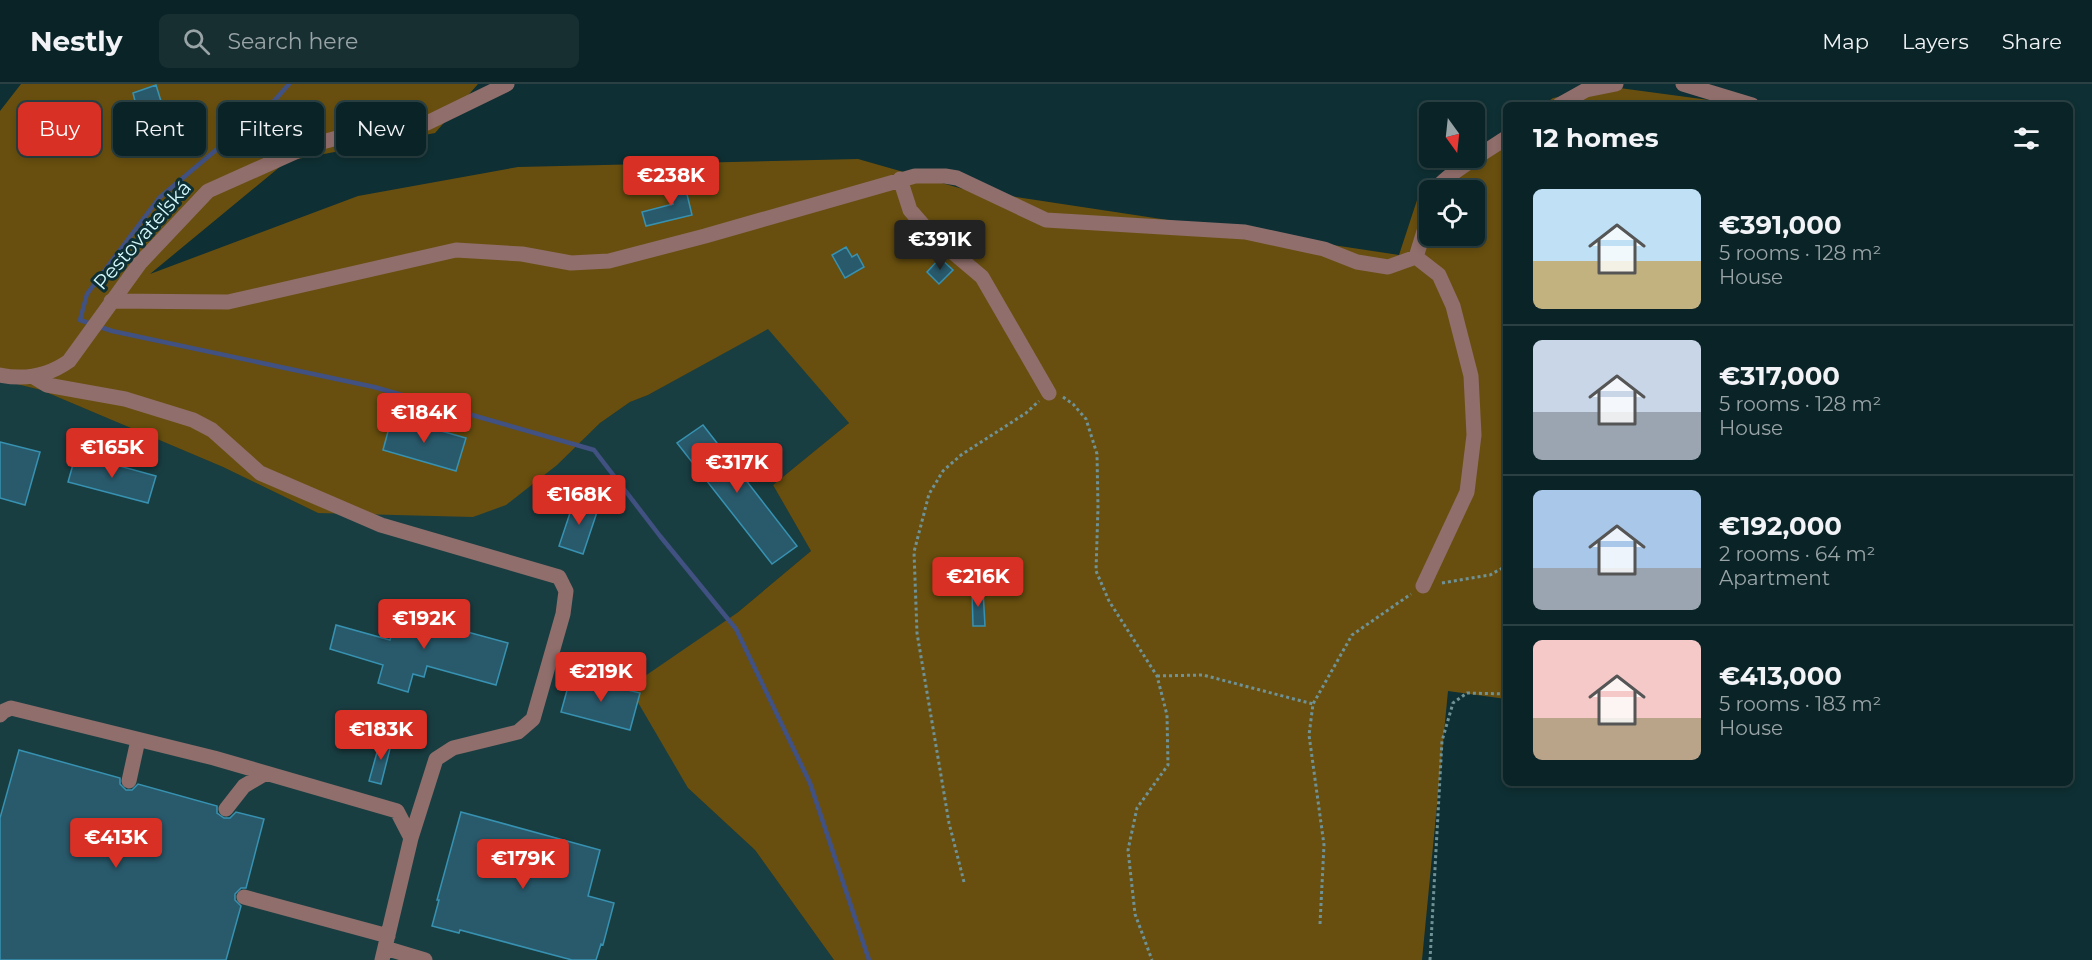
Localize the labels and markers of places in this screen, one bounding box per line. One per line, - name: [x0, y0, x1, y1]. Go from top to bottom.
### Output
- pin: €238K: [629, 156, 713, 207]
- pin: €391K: [898, 220, 982, 271]
- pin: €184K: [382, 393, 466, 444]
- pin: €165K: [70, 428, 154, 479]
- pin: €317K: [695, 443, 779, 494]
- pin: €168K: [537, 475, 621, 526]
- pin: €216K: [936, 557, 1020, 608]
- pin: €192K: [382, 599, 466, 650]
- pin: €219K: [559, 652, 643, 703]
- pin: €183K: [339, 710, 423, 761]
- pin: €413K: [74, 818, 158, 869]
- pin: €179K: [481, 839, 565, 890]

